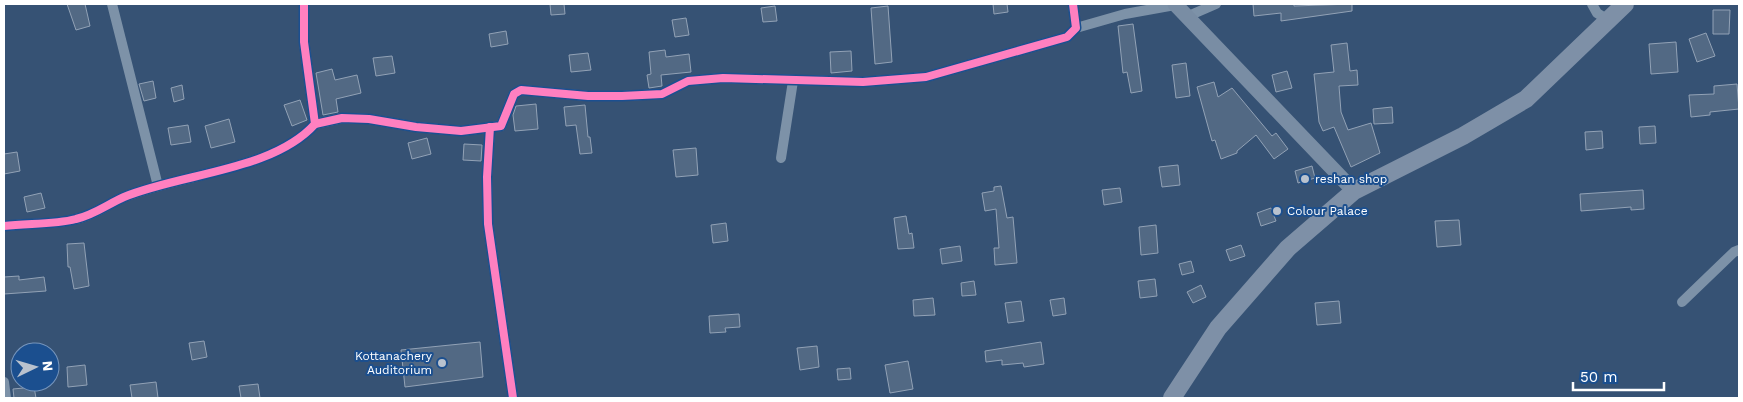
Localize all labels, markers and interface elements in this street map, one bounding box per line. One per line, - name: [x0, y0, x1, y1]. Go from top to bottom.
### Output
- place label: reshan shop: [1315, 172, 1387, 186]
- marker: reshan shop: [1299, 173, 1311, 185]
- place label: Colour Palace: [1287, 204, 1368, 218]
- marker: Colour Palace: [1271, 205, 1283, 217]
- north arrow: [10, 342, 60, 392]
- place label: Kottanachery Auditorium: [355, 349, 433, 377]
- marker: Kottanachery Auditorium: [436, 357, 448, 369]
- text: N: [40, 360, 56, 372]
- scale bar: [1573, 360, 1664, 392]
- text: 50 m: [1580, 368, 1617, 386]

